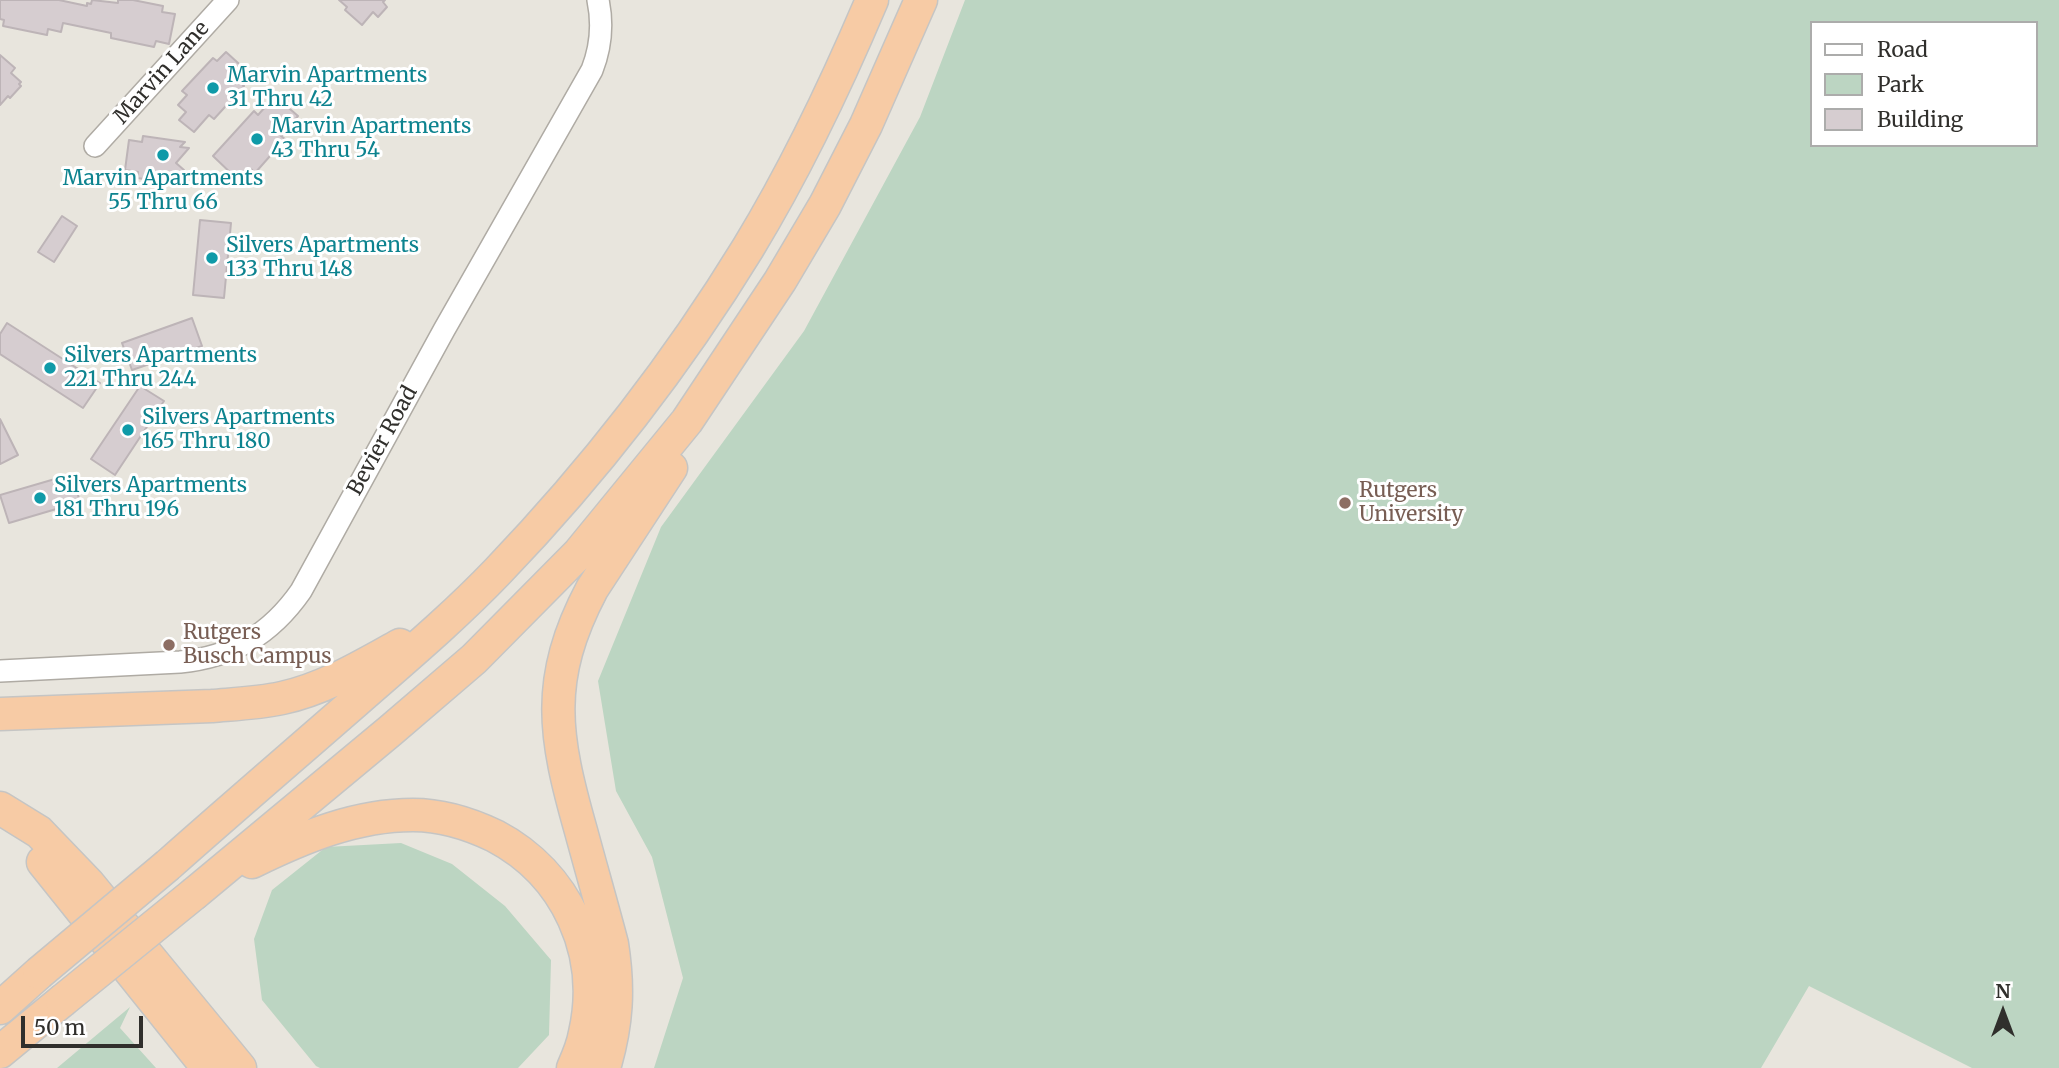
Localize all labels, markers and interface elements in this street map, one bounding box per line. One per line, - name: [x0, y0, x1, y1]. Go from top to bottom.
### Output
- street label: Marvin Lane: [109, 16, 215, 130]
- legend: [1811, 21, 2038, 147]
- text: Road: [1877, 36, 1928, 63]
- place label: Marvin Apartments 31 Thru 42: [227, 63, 427, 113]
- text: Park: [1877, 71, 1924, 98]
- marker: Marvin Apartments 31 Thru 42: [205, 80, 221, 96]
- text: Building: [1877, 106, 1963, 133]
- place label: Marvin Apartments 43 Thru 54: [271, 114, 471, 164]
- marker: Marvin Apartments 43 Thru 54: [249, 131, 265, 147]
- marker: Marvin Apartments 55 Thru 66: [155, 147, 171, 163]
- place label: Marvin Apartments 55 Thru 66: [63, 166, 263, 216]
- place label: Silvers Apartments 133 Thru 148: [226, 233, 419, 283]
- marker: Silvers Apartments 133 Thru 148: [204, 250, 220, 266]
- place label: Silvers Apartments 221 Thru 244: [64, 343, 257, 393]
- marker: Silvers Apartments 221 Thru 244: [42, 360, 58, 376]
- street label: Bevier Road: [343, 382, 423, 500]
- place label: Silvers Apartments 165 Thru 180: [142, 405, 335, 455]
- marker: Silvers Apartments 165 Thru 180: [120, 422, 136, 438]
- place label: Silvers Apartments 181 Thru 196: [54, 473, 247, 523]
- place label: Rutgers University: [1359, 478, 1464, 528]
- marker: Silvers Apartments 181 Thru 196: [32, 490, 48, 506]
- marker: Rutgers University: [1337, 495, 1353, 511]
- place label: Rutgers Busch Campus: [183, 620, 332, 670]
- marker: Rutgers Busch Campus: [161, 637, 177, 653]
- north arrow: [1968, 977, 2038, 1047]
- text: N: [1995, 979, 2011, 1003]
- scale bar: [24, 1002, 147, 1046]
- text: 50 m: [34, 1014, 85, 1041]

